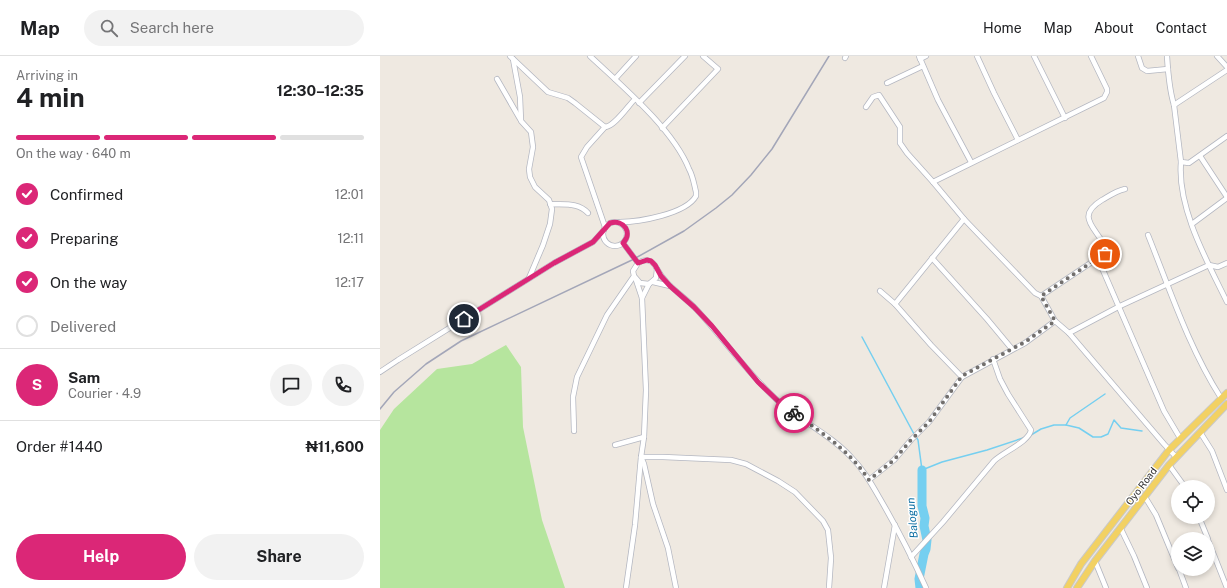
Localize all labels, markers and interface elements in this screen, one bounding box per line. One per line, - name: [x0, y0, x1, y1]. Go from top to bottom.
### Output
- search box: [84, 10, 364, 46]
- text: Map: [20, 17, 60, 39]
- icon: search: [98, 17, 120, 39]
- text: Search here: [130, 19, 214, 36]
- text: Home: [983, 20, 1022, 36]
- text: Map: [1044, 20, 1072, 36]
- text: About: [1094, 20, 1134, 36]
- text: Contact: [1156, 20, 1207, 36]
- text: Arriving in: [16, 68, 78, 83]
- text: 4 min: [16, 82, 85, 113]
- text: 12:30–12:35: [276, 82, 364, 99]
- text: On the way · 640 m: [16, 146, 131, 161]
- icon: check: [16, 183, 38, 205]
- text: Confirmed: [50, 186, 123, 203]
- text: 12:01: [335, 187, 364, 202]
- icon: check: [16, 227, 38, 249]
- text: Preparing: [50, 230, 119, 247]
- text: 12:11: [337, 231, 364, 246]
- pin: [1088, 237, 1122, 271]
- icon: bag: [1094, 243, 1116, 265]
- icon: check: [16, 271, 38, 293]
- text: On the way: [50, 274, 127, 291]
- text: 12:17: [335, 275, 364, 290]
- pin: [447, 302, 481, 336]
- icon: home: [453, 308, 475, 330]
- text: Delivered: [50, 318, 116, 335]
- button: chat: [270, 364, 312, 406]
- button: phone: [322, 364, 364, 406]
- text: Sam: [68, 369, 100, 386]
- text: S: [32, 376, 42, 393]
- text: Courier · 4.9: [68, 386, 141, 401]
- courier: [774, 393, 814, 433]
- icon: bike: [783, 402, 805, 424]
- text: Order #1440: [16, 438, 103, 455]
- text: ₦11,600: [305, 438, 364, 455]
- street label: Oyo Road: [1123, 465, 1159, 507]
- map controls: [1171, 480, 1215, 576]
- button: locate: [1171, 480, 1215, 524]
- water label: Balogun: [904, 497, 920, 539]
- button: layers: [1171, 532, 1215, 576]
- button: Help: [16, 534, 186, 580]
- button: Share: [194, 534, 364, 580]

